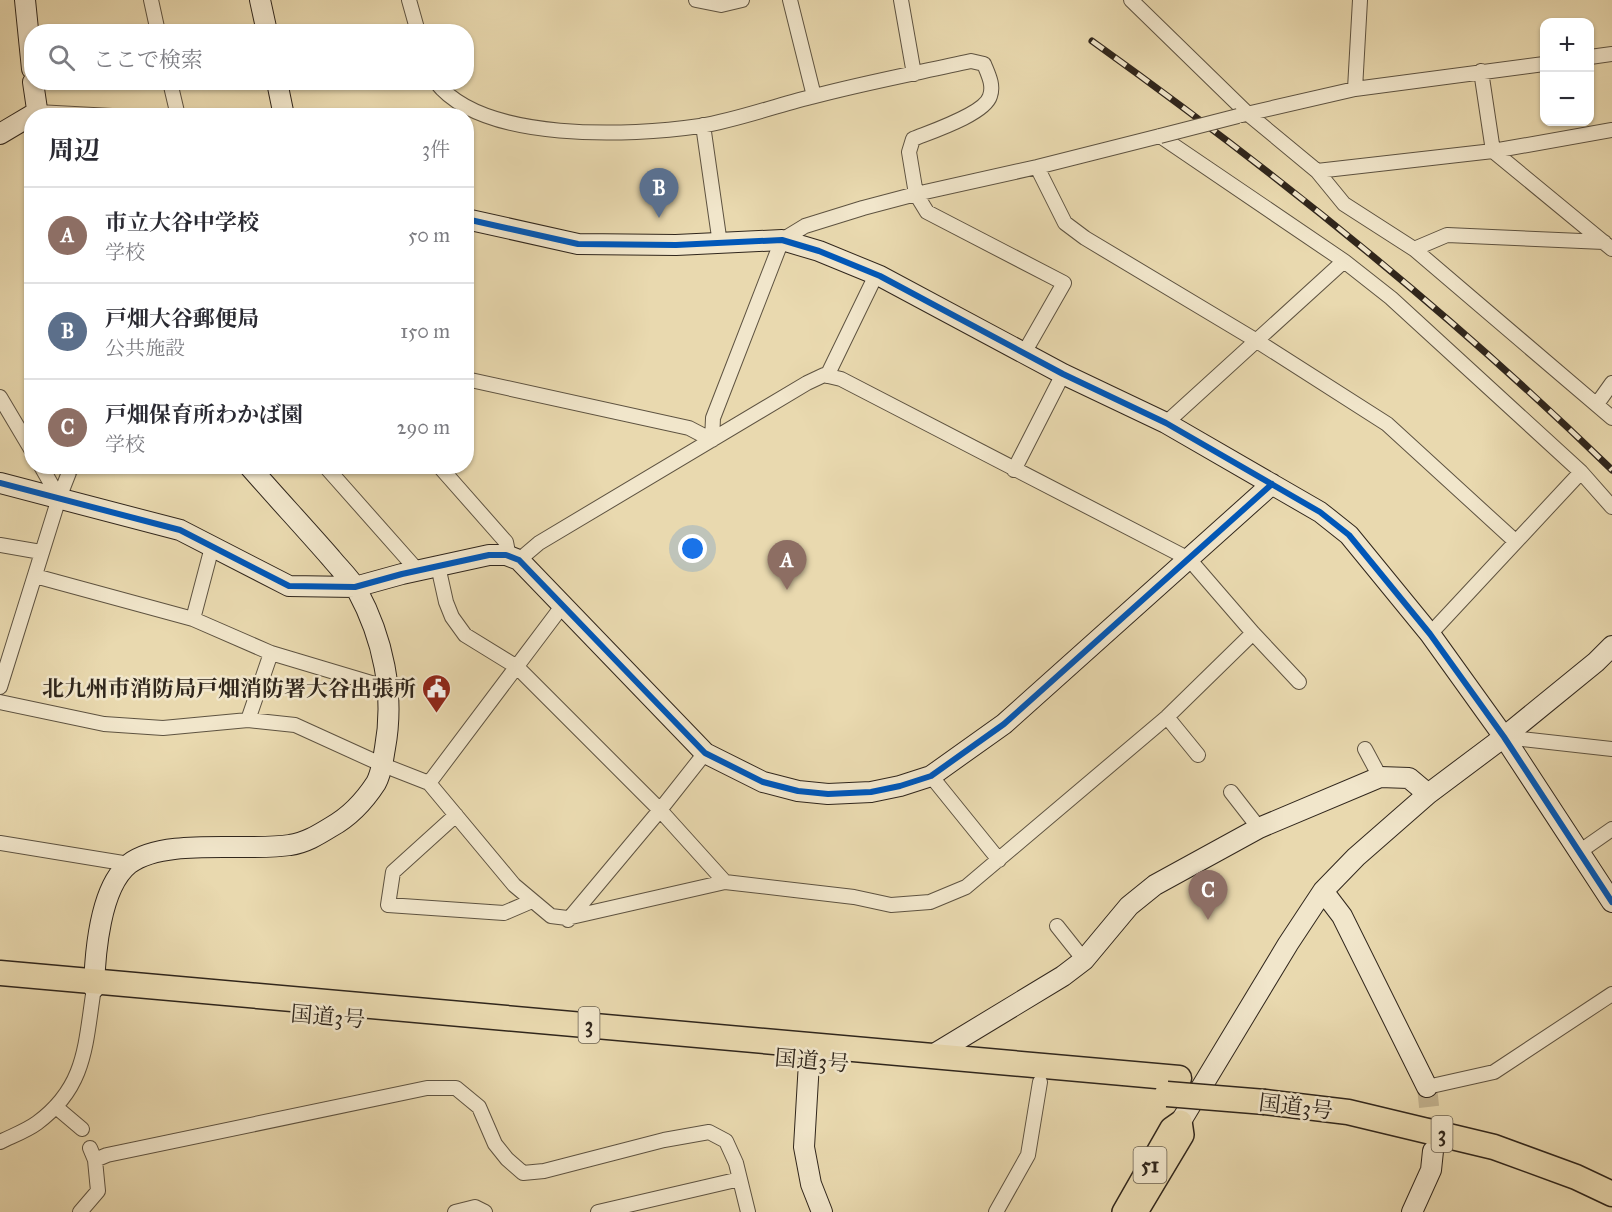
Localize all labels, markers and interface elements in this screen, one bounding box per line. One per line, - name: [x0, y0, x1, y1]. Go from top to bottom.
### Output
- map controls: [1540, 18, 1594, 126]
- button: +: [1540, 18, 1594, 72]
- search box: [24, 24, 474, 90]
- icon: search: [45, 41, 78, 74]
- text: ここで検索: [93, 46, 203, 73]
- button: −: [1540, 72, 1594, 126]
- text: 周辺: [48, 134, 100, 166]
- text: 3件: [422, 137, 450, 161]
- pin: B: [640, 168, 678, 218]
- text: 市立大谷中学校: [105, 209, 259, 236]
- text: A: [61, 223, 74, 247]
- text: 50 m: [408, 223, 450, 247]
- text: 学校: [105, 240, 145, 264]
- text: 戸畑大谷郵便局: [105, 305, 259, 332]
- text: B: [61, 319, 74, 343]
- text: 150 m: [400, 319, 450, 343]
- text: 公共施設: [105, 336, 185, 360]
- text: 戸畑保育所わかば園: [105, 401, 303, 428]
- text: C: [61, 415, 74, 439]
- text: 290 m: [397, 415, 450, 439]
- text: 学校: [105, 432, 145, 456]
- your location: [678, 534, 707, 563]
- pin: A: [768, 540, 806, 590]
- public building icon: 北九州市消防局戸畑消防署大谷出張所: [421, 672, 453, 714]
- place label: 北九州市消防局戸畑消防署大谷出張所: [42, 675, 416, 702]
- pin: C: [1188, 870, 1228, 920]
- street label: 国道3号: [290, 1000, 366, 1033]
- road number: 3: [578, 1007, 600, 1043]
- street label: 国道3号: [774, 1044, 850, 1077]
- street label: 国道3号: [1257, 1089, 1335, 1124]
- road number: 3: [1432, 1116, 1452, 1152]
- road number: 51: [1134, 1147, 1166, 1183]

